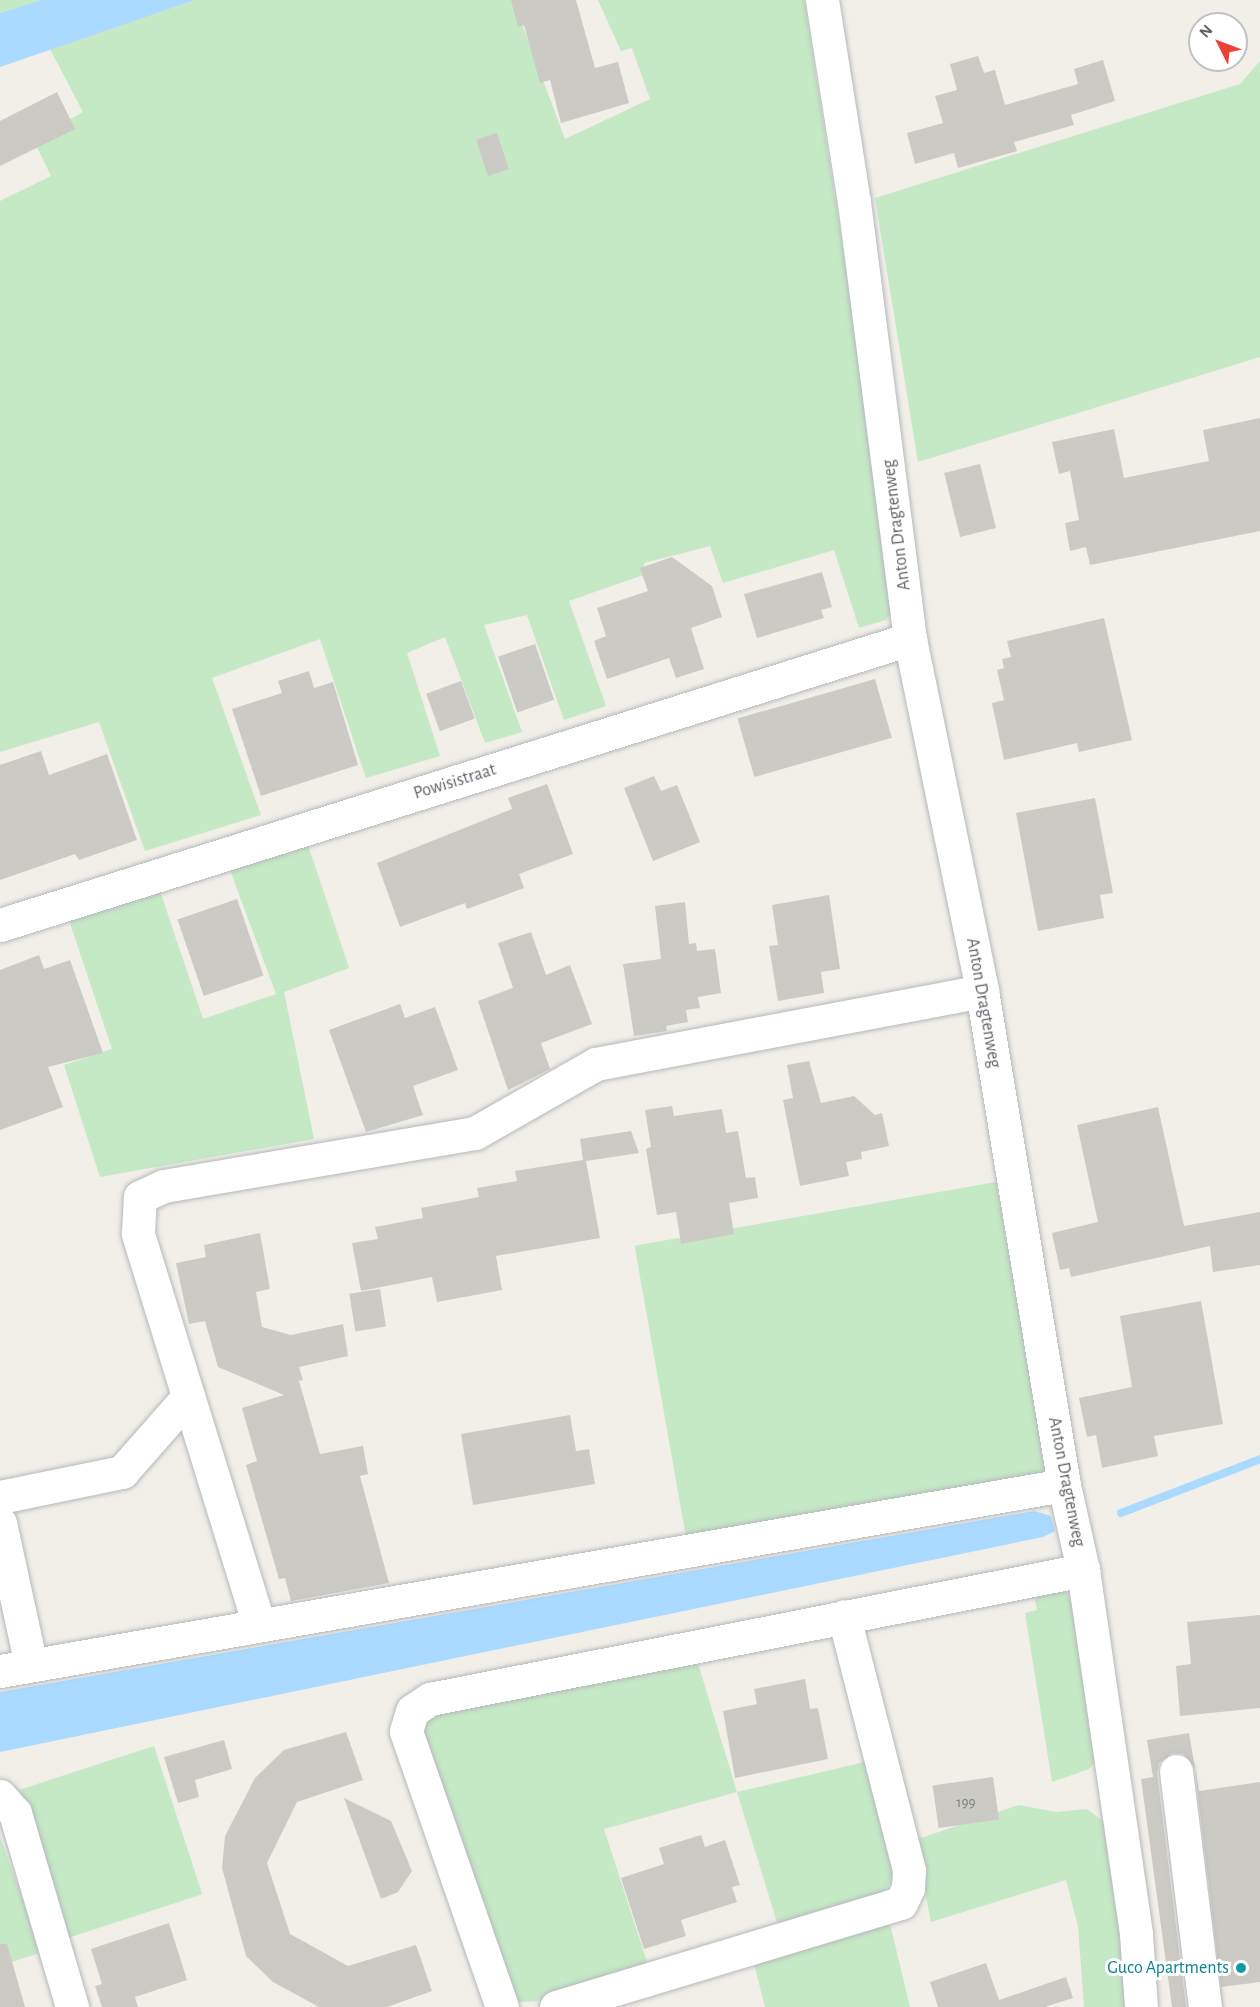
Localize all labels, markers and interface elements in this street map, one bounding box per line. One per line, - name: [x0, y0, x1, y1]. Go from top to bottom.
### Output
- north arrow: [1188, 12, 1248, 72]
- text: N: [1196, 22, 1216, 41]
- street label: Anton Dragtenweg: [878, 458, 916, 592]
- street label: Powisistraat: [411, 759, 499, 805]
- street label: Anton Dragtenweg: [961, 936, 1005, 1070]
- street label: Anton Dragtenweg: [1043, 1415, 1089, 1549]
- house number: 199: [956, 1794, 976, 1812]
- place label: Guco Apartments: [1107, 1957, 1229, 1979]
- marker: Guco Apartments: [1234, 1961, 1248, 1975]

